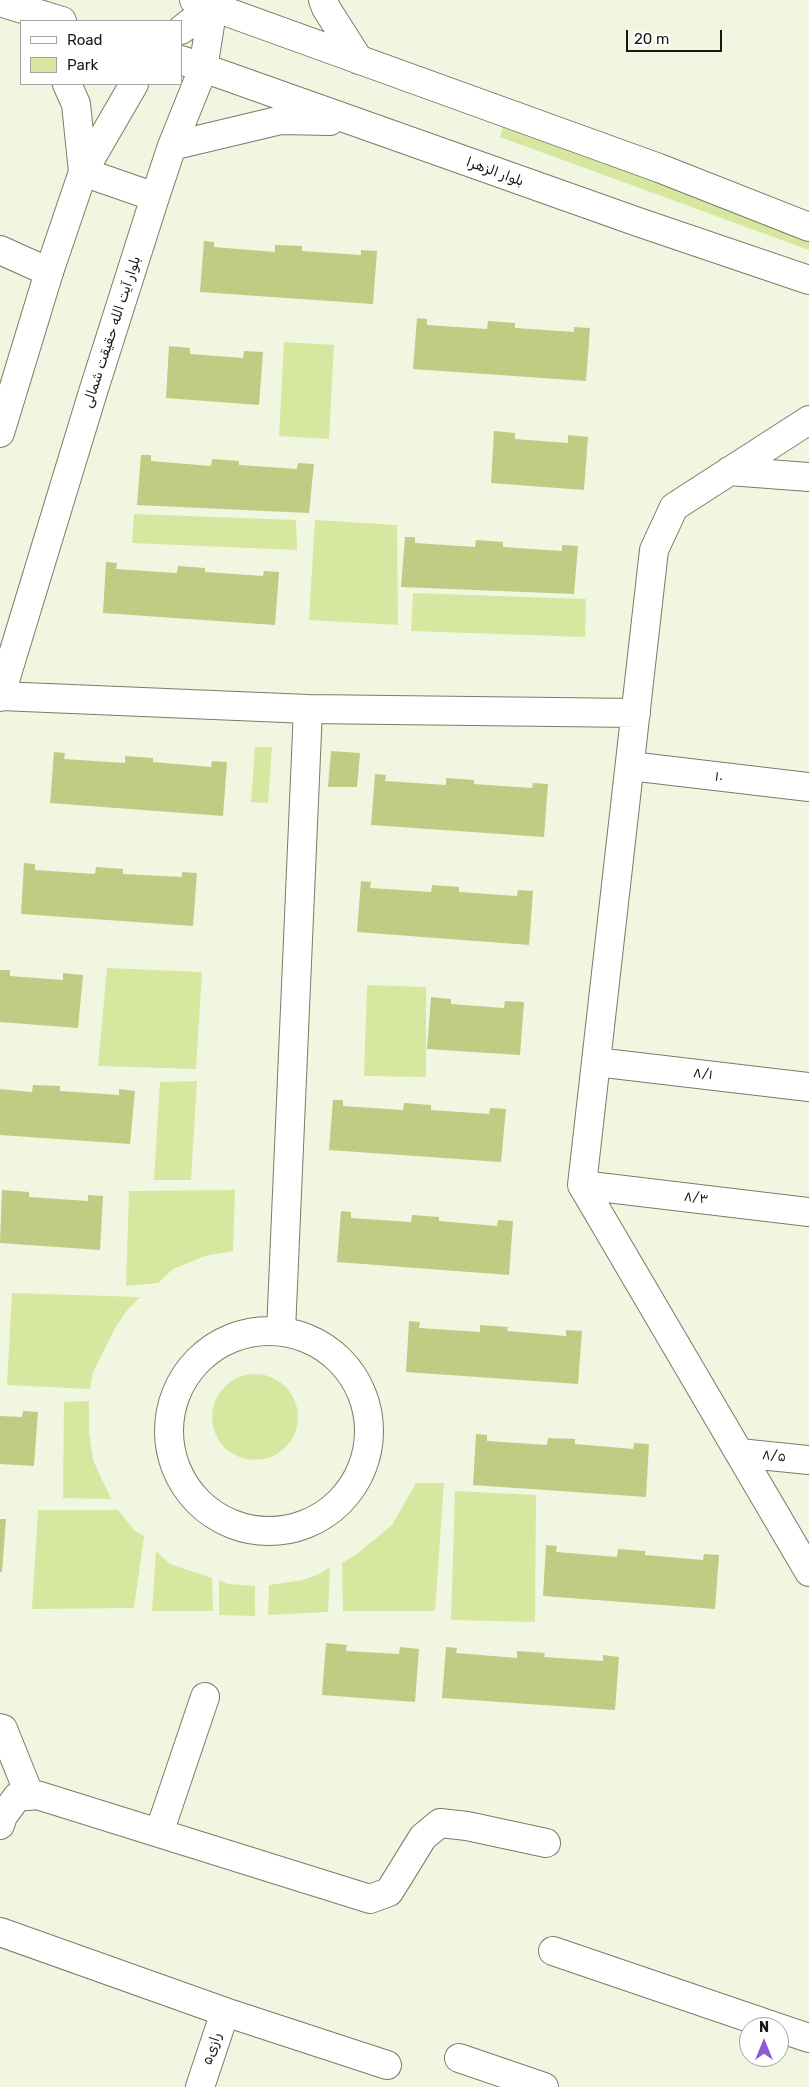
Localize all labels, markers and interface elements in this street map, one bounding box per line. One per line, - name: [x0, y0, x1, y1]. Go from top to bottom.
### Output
- legend: [20, 20, 182, 85]
- scale bar: [629, 20, 725, 52]
- text: 20 m: [634, 30, 669, 48]
- text: Road: [67, 31, 103, 49]
- text: Park: [67, 56, 98, 74]
- street label: بلوار الزهرا: [464, 154, 526, 190]
- street label: بلوار آیت الله حقیقت شمالی: [80, 254, 144, 410]
- street label: ۱۰: [714, 768, 724, 786]
- street label: ۸/۱: [692, 1064, 714, 1084]
- street label: ۸/۳: [683, 1188, 709, 1208]
- street label: ۸/۵: [761, 1446, 787, 1466]
- north arrow: [739, 2017, 789, 2067]
- text: N: [759, 2019, 769, 2036]
- street label: رازی۵: [199, 2031, 225, 2067]

